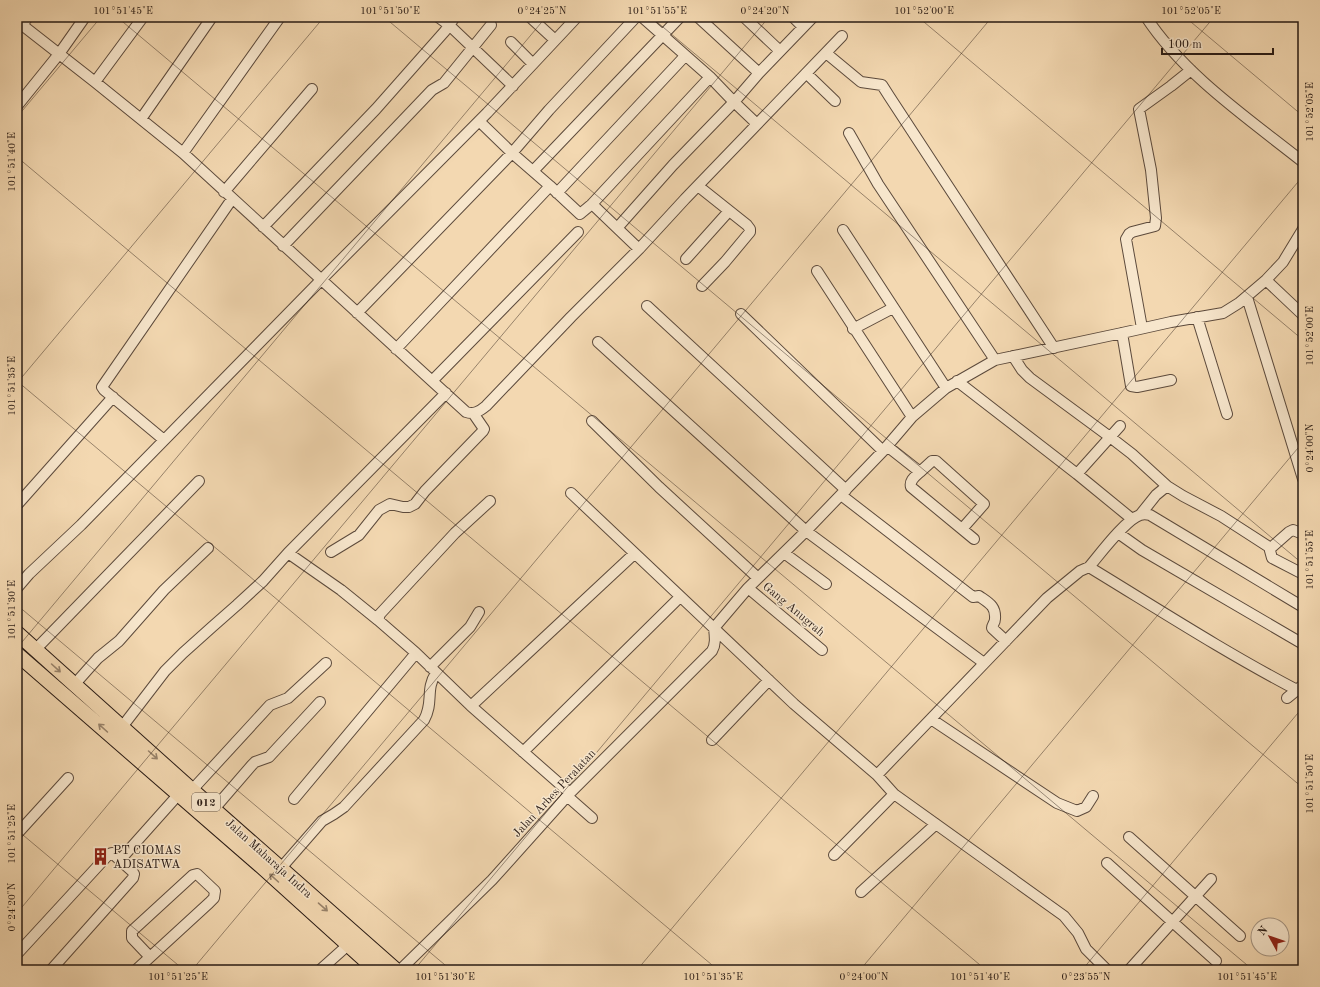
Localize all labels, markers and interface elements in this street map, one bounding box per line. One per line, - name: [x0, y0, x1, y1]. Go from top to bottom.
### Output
- text: 101°51'45"E: [93, 6, 153, 16]
- text: 101°51'50"E: [360, 6, 420, 16]
- text: 0°24'25"N: [518, 6, 567, 16]
- text: 101°51'55"E: [627, 6, 687, 16]
- text: 0°24'20"N: [741, 6, 790, 16]
- text: 101°52'00"E: [894, 6, 954, 16]
- text: 101°52'05"E: [1161, 6, 1221, 16]
- scale bar: [1162, 30, 1273, 56]
- text: 100 m: [1168, 39, 1202, 51]
- text: 101°52'05"E: [1305, 82, 1315, 142]
- text: 101°51'40"E: [7, 132, 17, 192]
- text: 101°52'00"E: [1305, 306, 1315, 366]
- text: 101°51'35"E: [7, 356, 17, 416]
- text: 0°24'00"N: [1305, 423, 1315, 472]
- text: 101°51'55"E: [1305, 530, 1315, 590]
- text: 101°51'30"E: [7, 580, 17, 640]
- street label: Gang Anugrah: [760, 580, 827, 639]
- one-way arrow: [51, 664, 61, 673]
- one-way arrow: [98, 724, 108, 733]
- street label: Jalan Arbes Peralatan: [511, 747, 599, 840]
- one-way arrow: [148, 750, 158, 760]
- text: 101°51'50"E: [1305, 754, 1315, 814]
- road number: 012: [192, 793, 220, 811]
- text: 101°51'25"E: [7, 804, 17, 864]
- street label: Jalan Maharaja Indra: [223, 817, 314, 901]
- place label: PT CIOMAS ADISATWA: [113, 845, 181, 871]
- building icon: PT CIOMAS ADISATWA: [90, 847, 110, 867]
- one-way arrow: [269, 874, 280, 883]
- text: 0°24'20"N: [7, 882, 17, 931]
- one-way arrow: [318, 902, 329, 911]
- north arrow: [1250, 917, 1290, 957]
- text: N: [1257, 924, 1271, 938]
- text: 101°51'25"E: [148, 972, 208, 982]
- text: 101°51'30"E: [415, 972, 475, 982]
- text: 101°51'35"E: [683, 972, 743, 982]
- text: 0°24'00"N: [840, 972, 889, 982]
- text: 101°51'40"E: [950, 972, 1010, 982]
- text: 0°23'55"N: [1062, 972, 1111, 982]
- text: 101°51'45"E: [1217, 972, 1277, 982]

